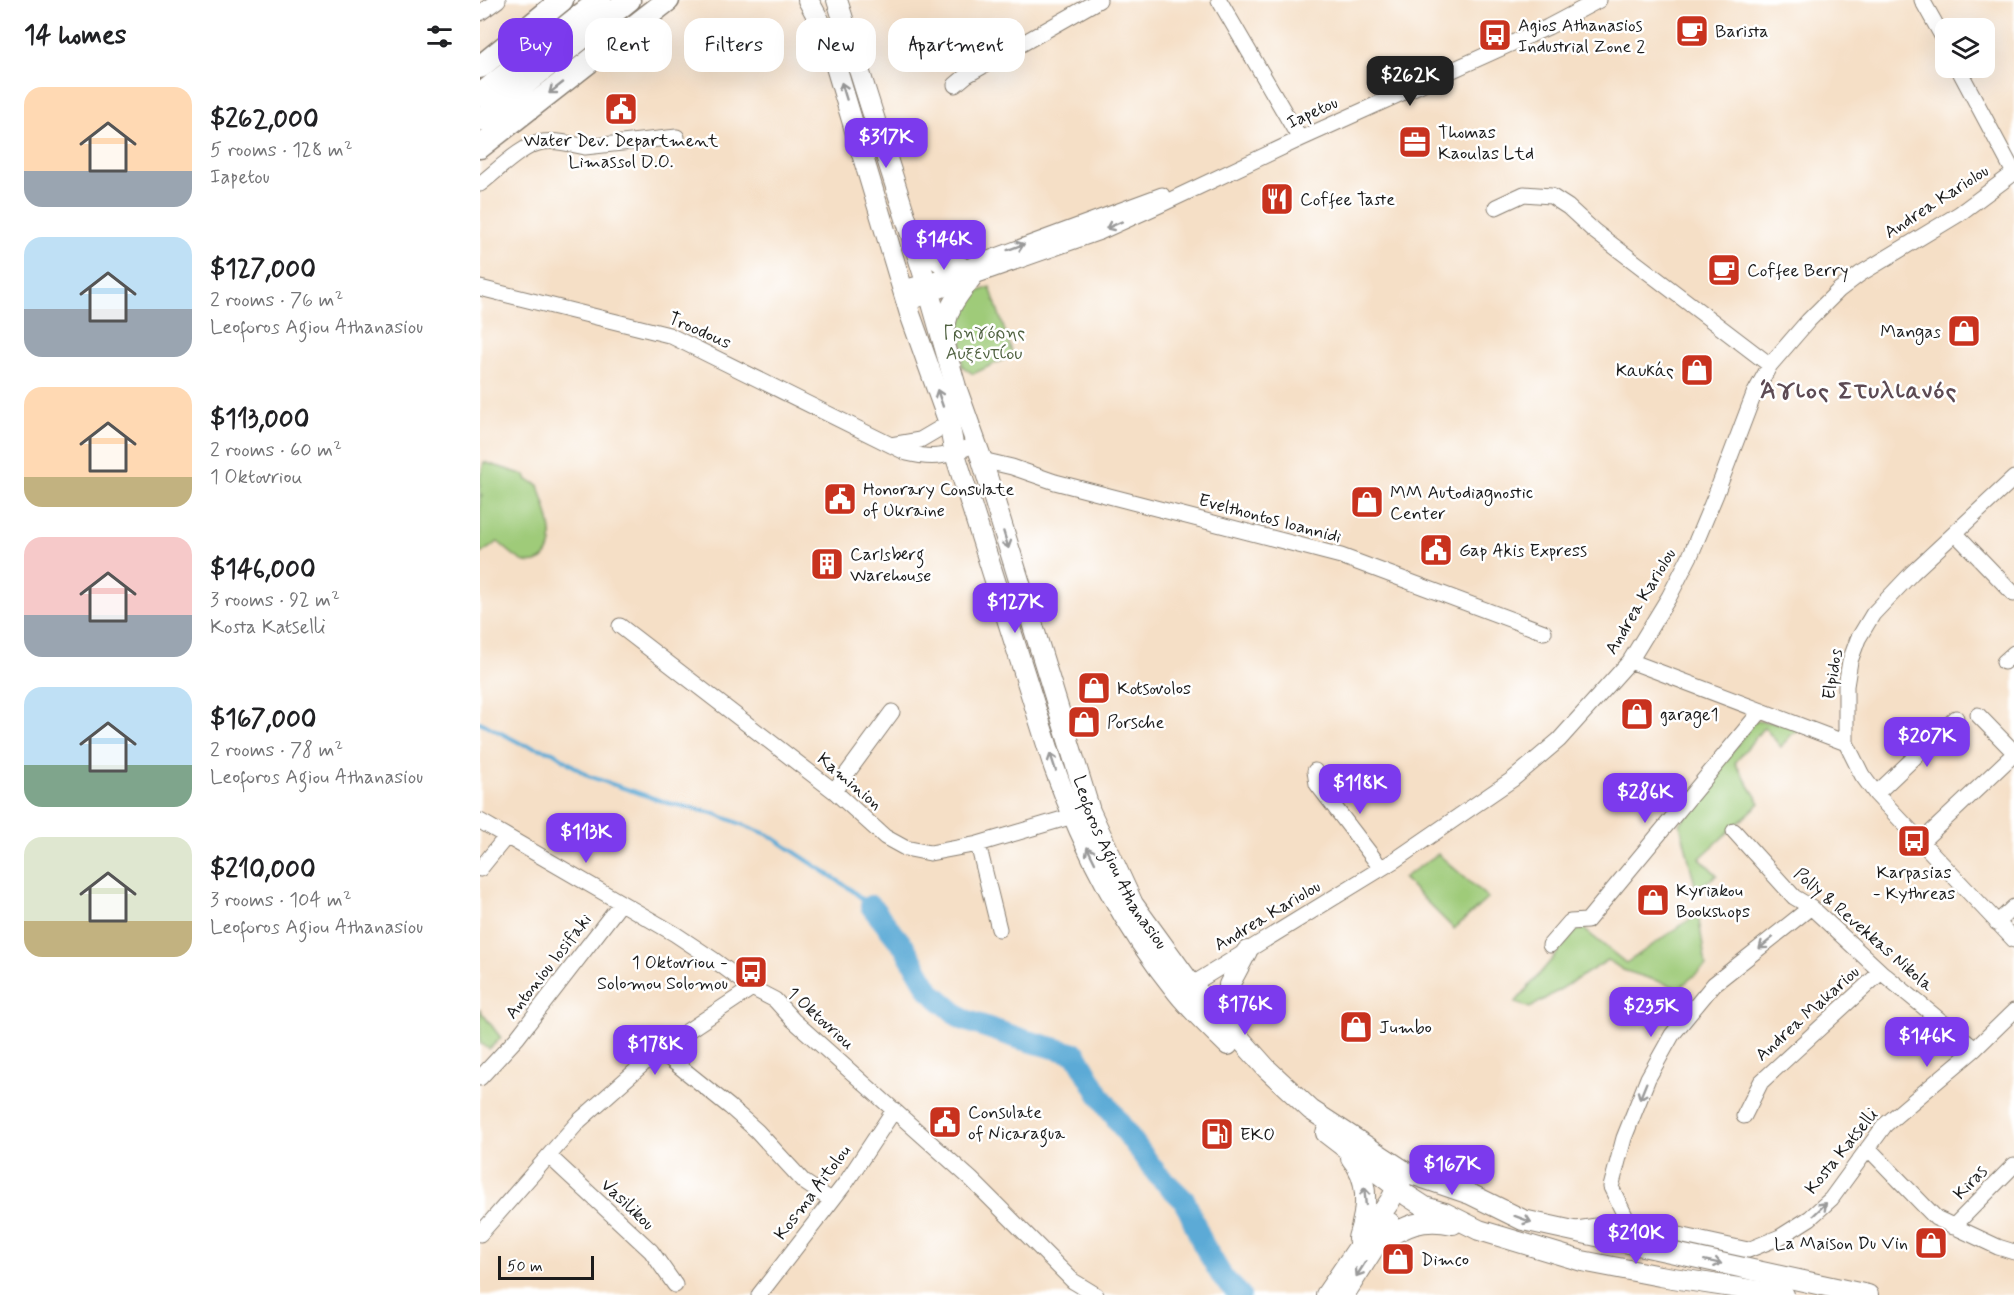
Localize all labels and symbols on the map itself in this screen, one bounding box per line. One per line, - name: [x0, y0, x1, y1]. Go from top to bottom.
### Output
- cafe icon: Barista: [1674, 13, 1710, 49]
- place label: Agios Athanasios Industrial Zone 2: [1518, 14, 1645, 59]
- bus stop icon: Agios Athanasios Industrial Zone 2: [1477, 17, 1513, 53]
- place label: Barista: [1715, 20, 1769, 44]
- pin: $262K: [1368, 56, 1452, 107]
- one-way arrow: [548, 81, 564, 94]
- one-way arrow: [838, 82, 849, 101]
- public building icon: Water Dev. Department Limassol D.O.: [603, 91, 639, 127]
- street label: Iapetou: [1283, 91, 1342, 135]
- pin: $317K: [844, 118, 928, 169]
- place label: Thomas Kaoulas Ltd: [1438, 121, 1534, 166]
- office icon: Thomas Kaoulas Ltd: [1397, 124, 1433, 160]
- place label: Water Dev. Department Limassol D.O.: [524, 129, 719, 174]
- street label: Andrea Kariolou: [1880, 159, 1993, 245]
- restaurant icon: Coffee Taste: [1259, 181, 1295, 217]
- place label: Coffee Taste: [1300, 188, 1395, 212]
- pin: $146K: [902, 220, 986, 271]
- one-way arrow: [1105, 221, 1123, 232]
- one-way arrow: [1006, 241, 1025, 252]
- cafe icon: Coffee Berry: [1706, 252, 1742, 288]
- place label: Coffee Berry: [1747, 259, 1848, 283]
- street label: Troodous: [664, 306, 735, 355]
- shop icon: Mangas: [1946, 313, 1982, 349]
- place label: Mangas: [1880, 320, 1941, 345]
- park label: Γρηγόρης Αυξεντίου: [943, 321, 1025, 366]
- shop icon: Καυκάς: [1679, 352, 1715, 388]
- place label: Καυκάς: [1616, 359, 1674, 383]
- district label: Άγιος Στυλιανός: [1760, 376, 1958, 407]
- one-way arrow: [933, 389, 944, 408]
- place label: Honorary Consulate of Ukraine: [863, 478, 1014, 523]
- public building icon: Honorary Consulate of Ukraine: [822, 481, 858, 517]
- place label: MM Autodiagnostic Center: [1390, 481, 1533, 526]
- shop icon: MM Autodiagnostic Center: [1349, 484, 1385, 520]
- street label: Evelthontos Ioannidi: [1196, 488, 1344, 550]
- one-way arrow: [1001, 530, 1012, 549]
- public building icon: Gap Akis Express: [1418, 532, 1454, 568]
- place label: Gap Akis Express: [1459, 539, 1587, 563]
- place label: Carlsberg Warehouse: [850, 543, 931, 588]
- street label: Andrea Kariolou: [1600, 544, 1682, 659]
- building icon: Carlsberg Warehouse: [809, 546, 845, 582]
- pin: $127K: [973, 583, 1057, 634]
- street label: Elpidos: [1817, 647, 1849, 701]
- shop icon: Kotsovolos: [1076, 670, 1112, 706]
- place label: Kotsovolos: [1117, 677, 1191, 701]
- shop icon: garage1: [1619, 696, 1655, 732]
- place label: garage1: [1660, 703, 1719, 728]
- shop icon: Porsche: [1066, 704, 1102, 740]
- place label: Porsche: [1107, 711, 1164, 735]
- pin: $207K: [1885, 717, 1969, 768]
- street label: Kaminion: [812, 747, 887, 816]
- one-way arrow: [1047, 753, 1058, 772]
- pin: $118K: [1318, 764, 1402, 815]
- street label: Leoforos Agiou Athanasiou: [1067, 773, 1173, 954]
- pin: $286K: [1603, 773, 1687, 824]
- pin: $113K: [544, 813, 628, 864]
- bus stop icon: Karpasias - Kythreas: [1896, 823, 1932, 859]
- one-way arrow: [1084, 847, 1096, 865]
- place label: Karpasias - Kythreas: [1873, 861, 1955, 906]
- street label: Polly & Revekkas Nikola: [1788, 862, 1938, 997]
- street label: Andrea Kariolou: [1210, 875, 1325, 957]
- place label: Kyriakou Bookshops: [1676, 879, 1750, 924]
- shop icon: Kyriakou Bookshops: [1635, 882, 1671, 918]
- street label: Antoniou Iosifaki: [500, 909, 598, 1024]
- one-way arrow: [1758, 937, 1774, 950]
- place label: 1 Oktovriou - Solomou Solomou: [597, 951, 728, 996]
- bus stop icon: 1 Oktovriou - Solomou Solomou: [733, 954, 769, 990]
- street label: Andrea Makariou: [1750, 960, 1865, 1067]
- street label: 1 Oktovriou: [781, 982, 859, 1056]
- pin: $176K: [1203, 985, 1287, 1036]
- pin: $235K: [1609, 987, 1693, 1038]
- shop icon: Jumbo: [1338, 1009, 1374, 1045]
- place label: Jumbo: [1379, 1016, 1432, 1040]
- pin: $146K: [1885, 1017, 1969, 1068]
- pin: $178K: [613, 1025, 697, 1076]
- one-way arrow: [1636, 1081, 1647, 1100]
- place label: Consulate of Nicaragua: [968, 1101, 1065, 1148]
- public building icon: Consulate of Nicaragua: [927, 1104, 963, 1140]
- street label: Kosta Katselli: [1800, 1104, 1884, 1200]
- fuel station icon: EKO: [1199, 1116, 1235, 1152]
- place label: EKO: [1240, 1123, 1275, 1147]
- street label: Kosma Aitolou: [769, 1140, 857, 1245]
- pin: $167K: [1410, 1145, 1494, 1196]
- street label: Kiras: [1948, 1160, 1993, 1205]
- street label: Vasilikou: [595, 1174, 659, 1236]
- one-way arrow: [1359, 1187, 1370, 1206]
- one-way arrow: [1812, 1203, 1827, 1217]
- one-way arrow: [1513, 1214, 1532, 1225]
- pin: $210K: [1594, 1214, 1678, 1265]
- shop icon: La Maison Du Vin: [1913, 1225, 1949, 1261]
- place label: La Maison Du Vin: [1774, 1232, 1908, 1256]
- shop icon: Dimco: [1380, 1241, 1416, 1277]
- place label: Dimco: [1421, 1248, 1469, 1272]
- scale bar: [498, 1253, 594, 1280]
- one-way arrow: [1703, 1257, 1722, 1268]
- one-way arrow: [1354, 1260, 1366, 1277]

